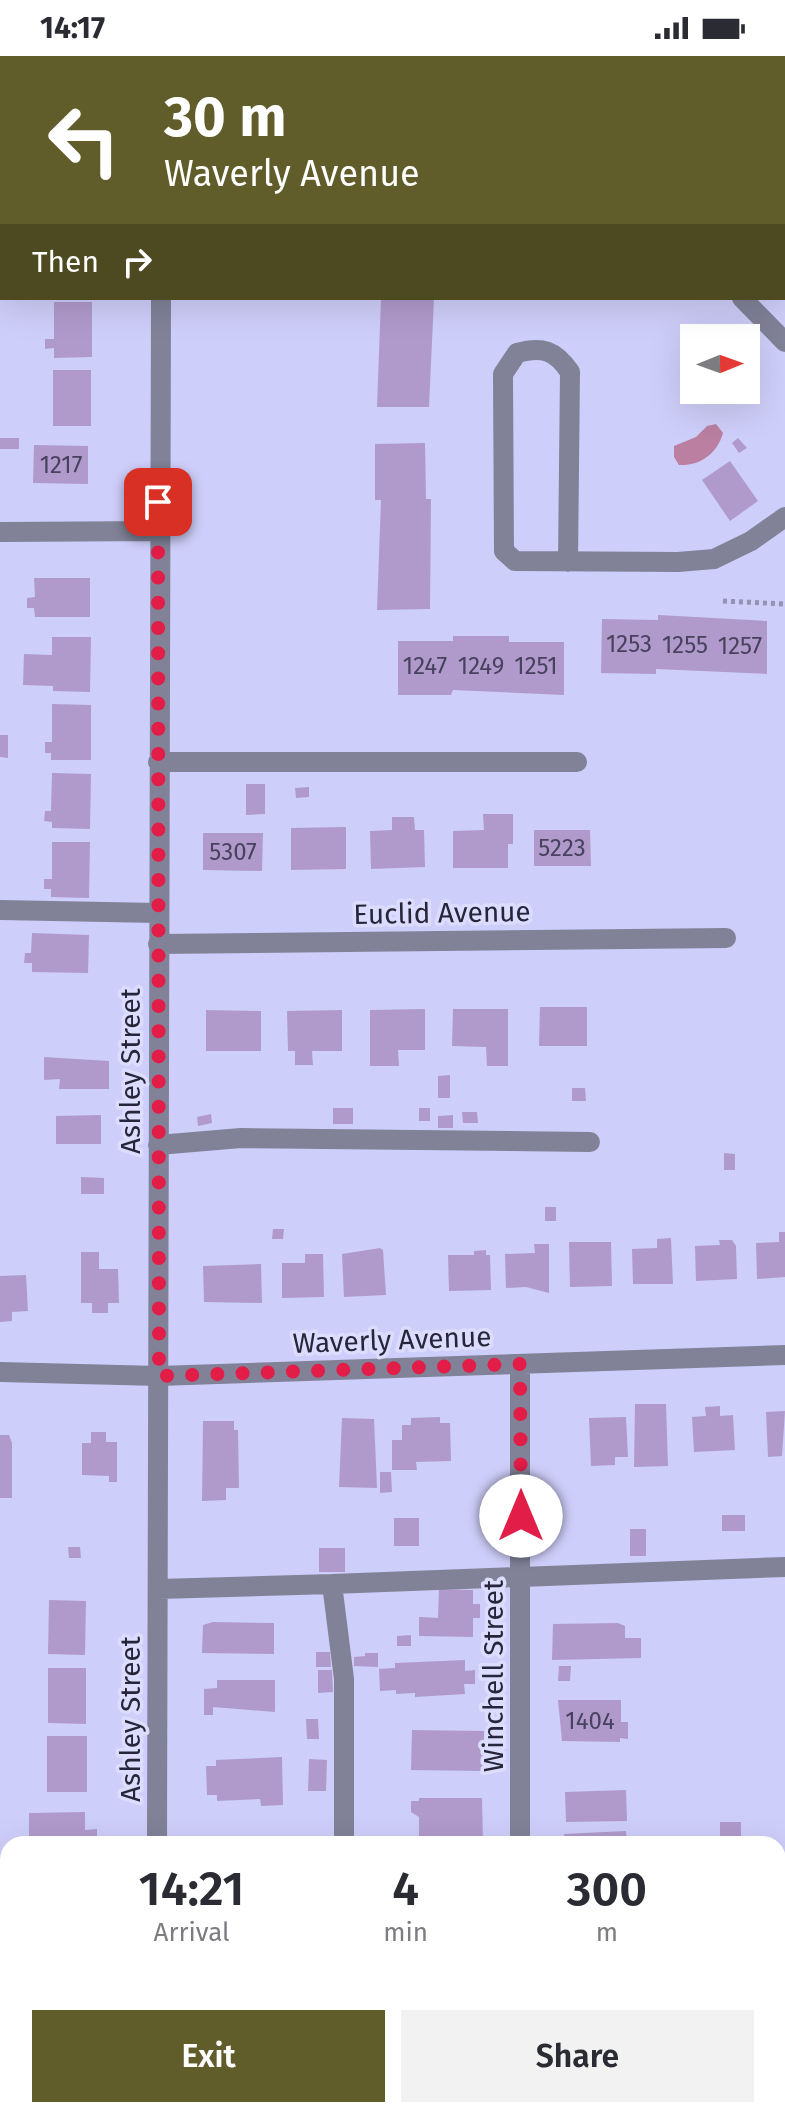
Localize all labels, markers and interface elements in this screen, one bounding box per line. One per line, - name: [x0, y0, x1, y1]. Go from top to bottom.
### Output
- text: 14:17: [40, 10, 105, 46]
- text: 30 m: [164, 84, 286, 151]
- icon: left: [32, 88, 136, 192]
- text: Waverly Avenue: [164, 152, 420, 196]
- icon: right: [115, 240, 159, 284]
- text: Then: [32, 244, 99, 280]
- north arrow: [680, 324, 760, 404]
- map controls: [680, 324, 760, 404]
- house number: 1217: [40, 451, 82, 479]
- pin: [124, 468, 192, 536]
- icon: arrive: [136, 480, 180, 524]
- house number: 1253: [606, 630, 652, 658]
- house number: 1255: [662, 631, 708, 659]
- house number: 1257: [718, 632, 762, 660]
- house number: 1247: [403, 652, 447, 680]
- house number: 1249: [458, 652, 504, 680]
- house number: 1251: [514, 652, 558, 680]
- house number: 5223: [538, 834, 586, 862]
- house number: 5307: [209, 838, 257, 866]
- street label: Euclid Avenue: [353, 895, 531, 931]
- street label: Ashley Street: [114, 987, 147, 1154]
- street label: Waverly Avenue: [292, 1320, 492, 1360]
- position arrow: [479, 1474, 563, 1558]
- street label: Winchell Street: [477, 1579, 510, 1772]
- street label: Ashley Street: [114, 1635, 147, 1802]
- house number: 1404: [565, 1707, 615, 1735]
- text: 14:21: [139, 1860, 244, 1918]
- text: 4: [392, 1860, 419, 1918]
- text: 300: [567, 1860, 647, 1918]
- text: Arrival: [153, 1917, 230, 1948]
- text: min: [383, 1917, 428, 1948]
- text: m: [596, 1917, 618, 1948]
- button: Exit: [32, 2010, 385, 2102]
- button: Share: [401, 2010, 754, 2102]

